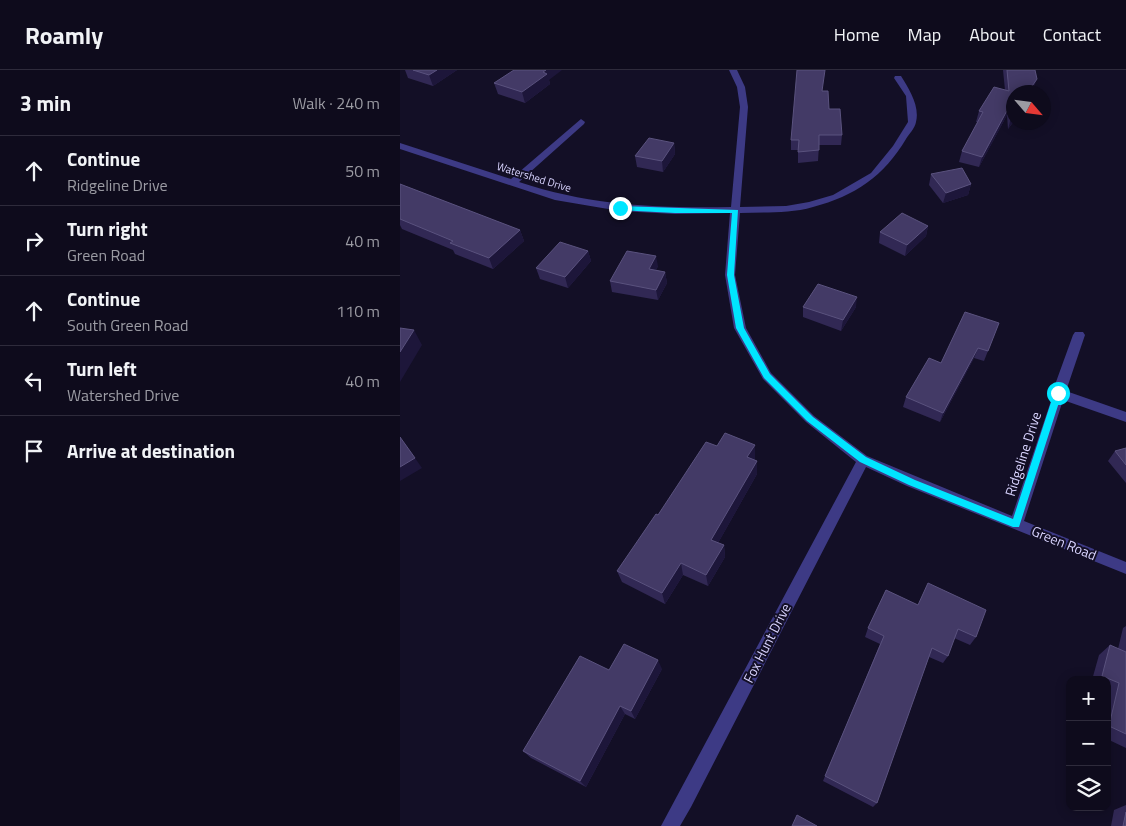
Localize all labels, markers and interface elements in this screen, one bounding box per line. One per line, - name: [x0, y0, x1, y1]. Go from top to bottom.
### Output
- text: Roamly: [25, 17, 103, 53]
- text: Home: [834, 21, 880, 48]
- text: Map: [908, 21, 941, 48]
- text: About: [969, 21, 1015, 48]
- text: Contact: [1043, 21, 1101, 48]
- north arrow: [1006, 85, 1051, 130]
- text: 3 min: [20, 87, 71, 119]
- text: Walk · 240 m: [292, 91, 380, 115]
- text: Continue: [67, 144, 140, 173]
- icon: ahead: [20, 157, 48, 185]
- street label: Watershed Drive: [495, 158, 574, 196]
- text: 50 m: [345, 159, 380, 183]
- text: Ridgeline Drive: [67, 173, 168, 197]
- route end: [609, 197, 632, 220]
- text: Turn right: [67, 214, 148, 243]
- icon: right: [20, 227, 48, 255]
- text: 40 m: [345, 229, 380, 253]
- text: Green Road: [67, 243, 145, 267]
- text: Continue: [67, 284, 140, 313]
- icon: ahead: [20, 297, 48, 325]
- text: 110 m: [336, 299, 380, 323]
- text: South Green Road: [67, 313, 189, 337]
- text: Turn left: [67, 354, 137, 383]
- icon: left: [20, 367, 48, 395]
- text: 40 m: [345, 369, 380, 393]
- route start: [1047, 382, 1070, 405]
- text: Watershed Drive: [67, 383, 179, 407]
- street label: Ridgeline Drive: [999, 409, 1046, 499]
- text: Arrive at destination: [67, 436, 235, 465]
- icon: arrive: [20, 437, 48, 465]
- street label: Green Road: [1029, 520, 1100, 565]
- street label: Fox Hunt Drive: [738, 599, 796, 686]
- map controls: [1066, 676, 1111, 811]
- button: +: [1066, 676, 1111, 721]
- button: −: [1066, 721, 1111, 766]
- button: layers: [1066, 766, 1111, 811]

